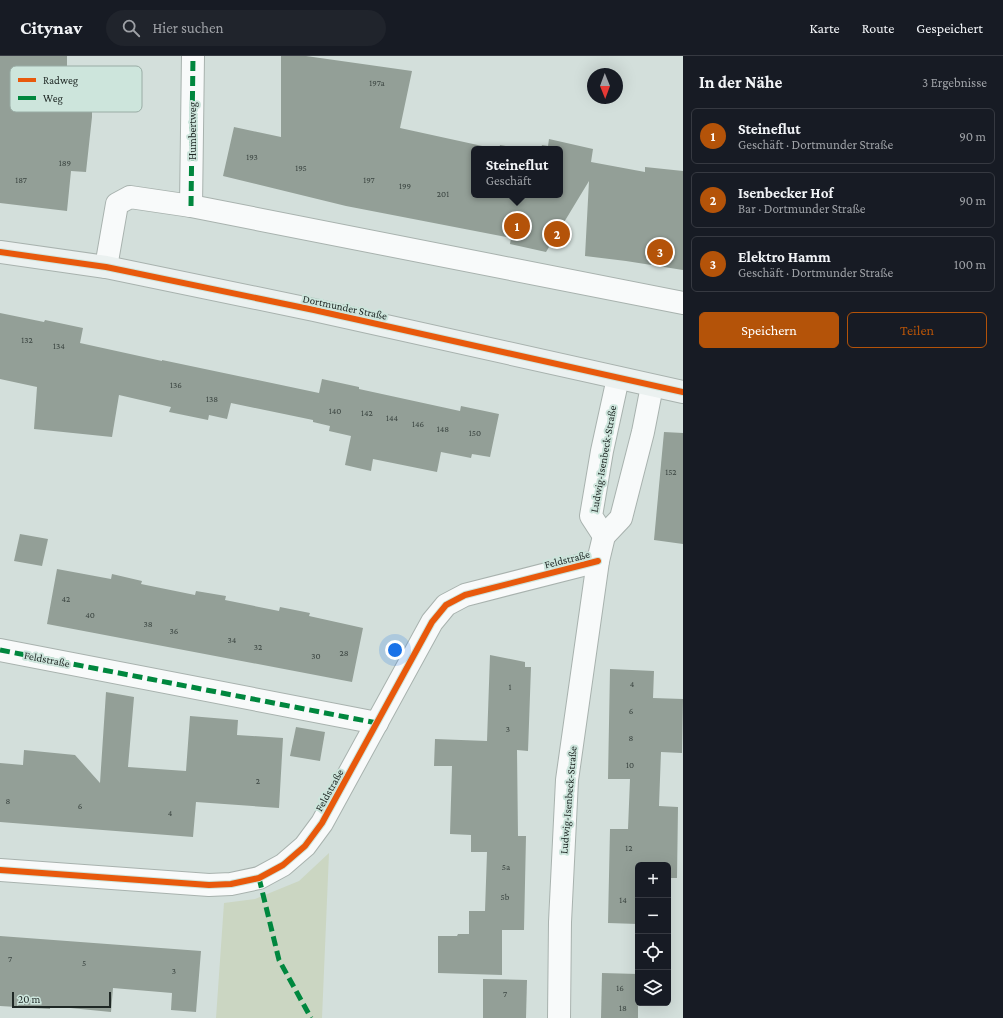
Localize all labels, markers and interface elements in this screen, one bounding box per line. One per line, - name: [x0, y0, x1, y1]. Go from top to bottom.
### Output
- search box: [106, 10, 386, 46]
- text: Citynav: [20, 17, 82, 38]
- icon: search: [120, 17, 142, 39]
- text: Hier suchen: [152, 20, 224, 36]
- text: Karte: [810, 20, 840, 36]
- text: Route: [862, 20, 894, 36]
- text: Gespeichert: [916, 20, 983, 36]
- legend: [10, 66, 142, 112]
- north arrow: [587, 68, 623, 104]
- text: In der Nähe: [699, 73, 782, 92]
- text: Radweg: [43, 74, 79, 87]
- text: 3 Ergebnisse: [922, 75, 987, 90]
- house number: 197a: [369, 78, 385, 88]
- text: Weg: [43, 92, 63, 105]
- street label: Humbertweg: [186, 101, 199, 160]
- text: Steineflut: [738, 121, 801, 137]
- text: 1: [711, 129, 715, 144]
- text: 90 m: [959, 129, 986, 144]
- text: Geschäft · Dortmunder Straße: [738, 137, 893, 152]
- popup: [471, 146, 563, 198]
- house number: 193: [246, 152, 258, 162]
- text: Steineflut: [486, 157, 548, 173]
- house number: 189: [59, 158, 72, 168]
- house number: 195: [295, 163, 307, 173]
- text: Geschäft: [486, 173, 531, 188]
- house number: 187: [15, 175, 27, 185]
- house number: 197: [363, 175, 375, 185]
- house number: 199: [399, 181, 411, 191]
- text: Isenbecker Hof: [738, 185, 833, 201]
- house number: 201: [437, 189, 449, 199]
- text: 2: [710, 193, 716, 208]
- text: 90 m: [959, 193, 986, 208]
- text: Bar · Dortmunder Straße: [738, 201, 865, 216]
- pin: 1: [504, 211, 530, 241]
- pin: 2: [544, 219, 570, 249]
- pin: 3: [647, 237, 673, 267]
- text: Elektro Hamm: [738, 249, 831, 265]
- text: 3: [710, 257, 716, 272]
- text: 100 m: [954, 257, 986, 272]
- text: Geschäft · Dortmunder Straße: [738, 265, 893, 280]
- street label: Dortmunder Straße: [302, 292, 388, 322]
- button: Speichern: [699, 312, 839, 348]
- button: Teilen: [847, 312, 987, 348]
- house number: 132: [21, 335, 33, 345]
- house number: 134: [53, 341, 65, 351]
- house number: 136: [170, 380, 182, 390]
- house number: 138: [206, 394, 218, 404]
- street label: Ludwig-Isenbeck-Straße: [588, 404, 619, 514]
- house number: 140: [329, 406, 341, 416]
- house number: 142: [361, 408, 373, 418]
- house number: 144: [386, 413, 398, 423]
- house number: 146: [412, 419, 425, 429]
- house number: 148: [437, 424, 449, 434]
- house number: 150: [469, 428, 481, 438]
- house number: 152: [665, 467, 677, 477]
- street label: Feldstraße: [543, 548, 591, 570]
- house number: 42: [62, 594, 70, 604]
- house number: 40: [85, 610, 95, 620]
- house number: 38: [143, 619, 153, 629]
- house number: 36: [170, 626, 179, 636]
- house number: 34: [228, 635, 237, 645]
- your location: [385, 640, 405, 660]
- house number: 32: [254, 642, 262, 652]
- house number: 28: [339, 648, 349, 658]
- street label: Feldstraße: [23, 649, 71, 669]
- house number: 30: [311, 651, 321, 661]
- house number: 4: [630, 679, 635, 689]
- house number: 1: [509, 682, 512, 692]
- house number: 6: [629, 706, 634, 716]
- house number: 3: [506, 724, 510, 734]
- house number: 8: [629, 733, 634, 743]
- street label: Ludwig-Isenbeck-Straße: [557, 745, 580, 855]
- house number: 10: [626, 760, 634, 770]
- street label: Feldstraße: [313, 767, 346, 813]
- house number: 2: [256, 776, 260, 786]
- house number: 8: [6, 796, 11, 806]
- house number: 6: [78, 801, 83, 811]
- house number: 4: [168, 808, 173, 818]
- house number: 12: [625, 843, 633, 853]
- house number: 5a: [502, 862, 510, 872]
- map controls: [635, 862, 671, 1006]
- button: +: [635, 862, 671, 898]
- house number: 5b: [501, 892, 510, 902]
- house number: 14: [619, 895, 627, 905]
- button: −: [635, 898, 671, 934]
- button: locate: [635, 934, 671, 970]
- house number: 7: [8, 954, 12, 964]
- house number: 5: [82, 958, 86, 968]
- house number: 3: [172, 966, 176, 976]
- button: layers: [635, 970, 671, 1006]
- house number: 16: [616, 983, 624, 993]
- house number: 7: [503, 989, 507, 999]
- scale bar: [12, 990, 111, 1009]
- text: 20 m: [18, 993, 40, 1005]
- house number: 18: [619, 1003, 627, 1013]

